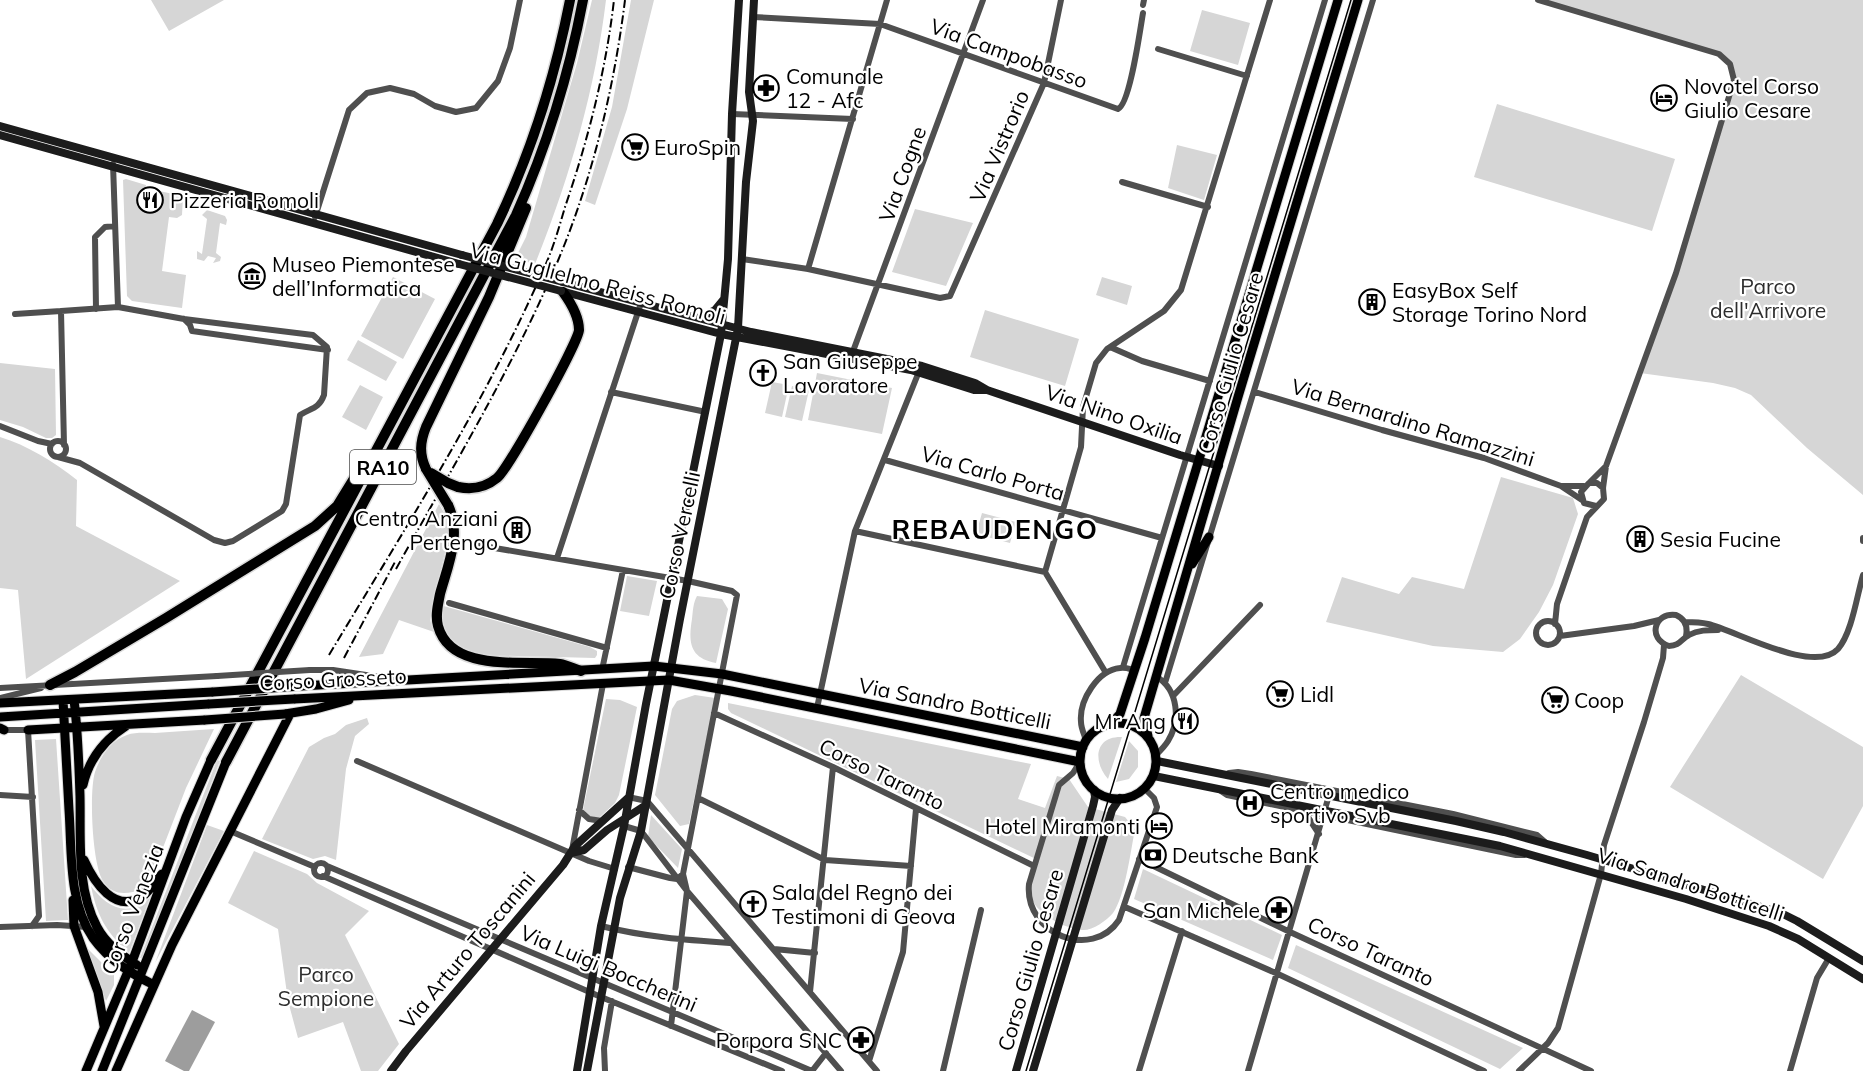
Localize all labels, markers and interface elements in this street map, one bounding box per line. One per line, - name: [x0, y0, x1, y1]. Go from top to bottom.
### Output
- street label: Via Campobasso: [927, 12, 1091, 94]
- place label: Comunale 12 - Afc: [786, 63, 884, 113]
- pharmacy icon: Comunale 12 - Afc: [751, 73, 781, 103]
- place label: Novotel Corso Giulio Cesare: [1684, 73, 1819, 123]
- hotel icon: Novotel Corso Giulio Cesare: [1649, 83, 1679, 113]
- street label: Via Vistrorio: [964, 86, 1034, 206]
- street label: Via Cogne: [873, 123, 931, 225]
- supermarket icon: EuroSpin: [620, 132, 650, 162]
- place label: EuroSpin: [654, 134, 741, 160]
- restaurant icon: Pizzeria Romoli: [135, 185, 165, 215]
- place label: Pizzeria Romoli: [170, 187, 319, 213]
- street label: Via Guglielmo Reiss Romoli: [467, 236, 729, 330]
- place label: Museo Piemontese dell’Informatica: [272, 251, 455, 301]
- museum icon: Museo Piemontese dell’Informatica: [237, 261, 267, 291]
- street label: Corso Giulio Cesare: [1192, 269, 1268, 457]
- park label: Parco dell'Arrivore: [1710, 273, 1826, 323]
- place label: EasyBox Self Storage Torino Nord: [1392, 277, 1587, 327]
- building icon: EasyBox Self Storage Torino Nord: [1357, 287, 1387, 317]
- place label: San Giuseppe Lavoratore: [783, 348, 917, 398]
- church icon: San Giuseppe Lavoratore: [748, 358, 778, 388]
- street label: Via Bernardino Ramazzini: [1288, 373, 1538, 471]
- street label: Via Nino Oxilia: [1042, 378, 1186, 450]
- street label: Via Carlo Porta: [918, 440, 1068, 506]
- road number: RA10: [350, 450, 416, 484]
- street label: Corso Vercelli: [653, 469, 705, 601]
- place label: Centro Anziani Pertengo: [355, 505, 498, 555]
- district label: REBAUDENGO: [892, 512, 1098, 546]
- building icon: Centro Anziani Pertengo: [502, 515, 532, 545]
- building icon: Sesia Fucine: [1625, 524, 1655, 554]
- place label: Sesia Fucine: [1660, 526, 1781, 552]
- street label: Corso Grosseto: [259, 662, 407, 696]
- street label: Via Sandro Botticelli: [857, 672, 1053, 734]
- supermarket icon: Lidl: [1265, 679, 1295, 709]
- place label: Lidl: [1300, 681, 1334, 707]
- supermarket icon: Coop: [1540, 685, 1570, 715]
- place label: Coop: [1574, 687, 1624, 713]
- restaurant icon: Mr Ang: [1170, 706, 1200, 736]
- place label: Mr Ang: [1094, 708, 1166, 734]
- street label: Corso Taranto: [815, 732, 949, 816]
- place label: Centro medico sportivo Svb: [1270, 778, 1409, 828]
- hospital icon: Centro medico sportivo Svb: [1235, 788, 1265, 818]
- hotel icon: Hotel Miramonti: [1144, 811, 1174, 841]
- place label: Hotel Miramonti: [985, 813, 1140, 839]
- street label: Corso Venezia: [95, 840, 169, 978]
- bank icon: Deutsche Bank: [1138, 840, 1168, 870]
- street label: Via Sandro Botticelli: [1594, 841, 1788, 927]
- place label: Deutsche Bank: [1172, 842, 1319, 868]
- street label: Via Arturo Toscanini: [394, 866, 540, 1034]
- street label: Corso Giulio Cesare: [992, 866, 1068, 1054]
- place label: Sala del Regno dei Testimoni di Geova: [772, 879, 956, 929]
- church icon: Sala del Regno dei Testimoni di Geova: [738, 889, 768, 919]
- pharmacy icon: San Michele: [1264, 895, 1294, 925]
- place label: San Michele: [1143, 897, 1260, 923]
- street label: Corso Taranto: [1304, 910, 1438, 992]
- street label: Via Luigi Boccherini: [517, 919, 701, 1017]
- park label: Parco Sempione: [278, 961, 374, 1011]
- pharmacy icon: Porpora SNC: [846, 1025, 876, 1055]
- place label: Porpora SNC: [716, 1027, 842, 1053]

